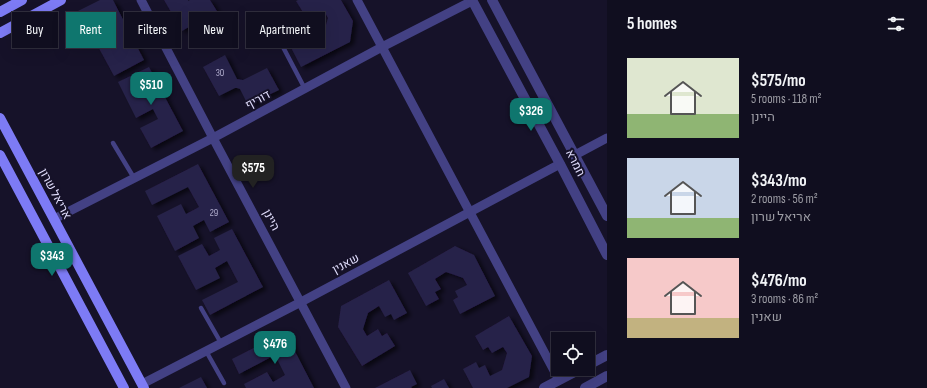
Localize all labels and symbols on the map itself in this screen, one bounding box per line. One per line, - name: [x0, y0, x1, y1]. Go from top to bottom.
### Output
- house number: 30: [216, 67, 224, 79]
- pin: $510: [127, 72, 175, 106]
- street label: דוריף: [243, 87, 273, 113]
- pin: $326: [507, 98, 555, 132]
- street label: חמרא: [562, 147, 588, 179]
- pin: $575: [229, 155, 277, 189]
- street label: אריאל שרון: [35, 166, 75, 222]
- house number: 29: [210, 207, 218, 219]
- street label: היינן: [259, 207, 283, 233]
- pin: $343: [28, 243, 76, 277]
- street label: שאנין: [330, 251, 362, 277]
- pin: $476: [251, 331, 299, 365]

